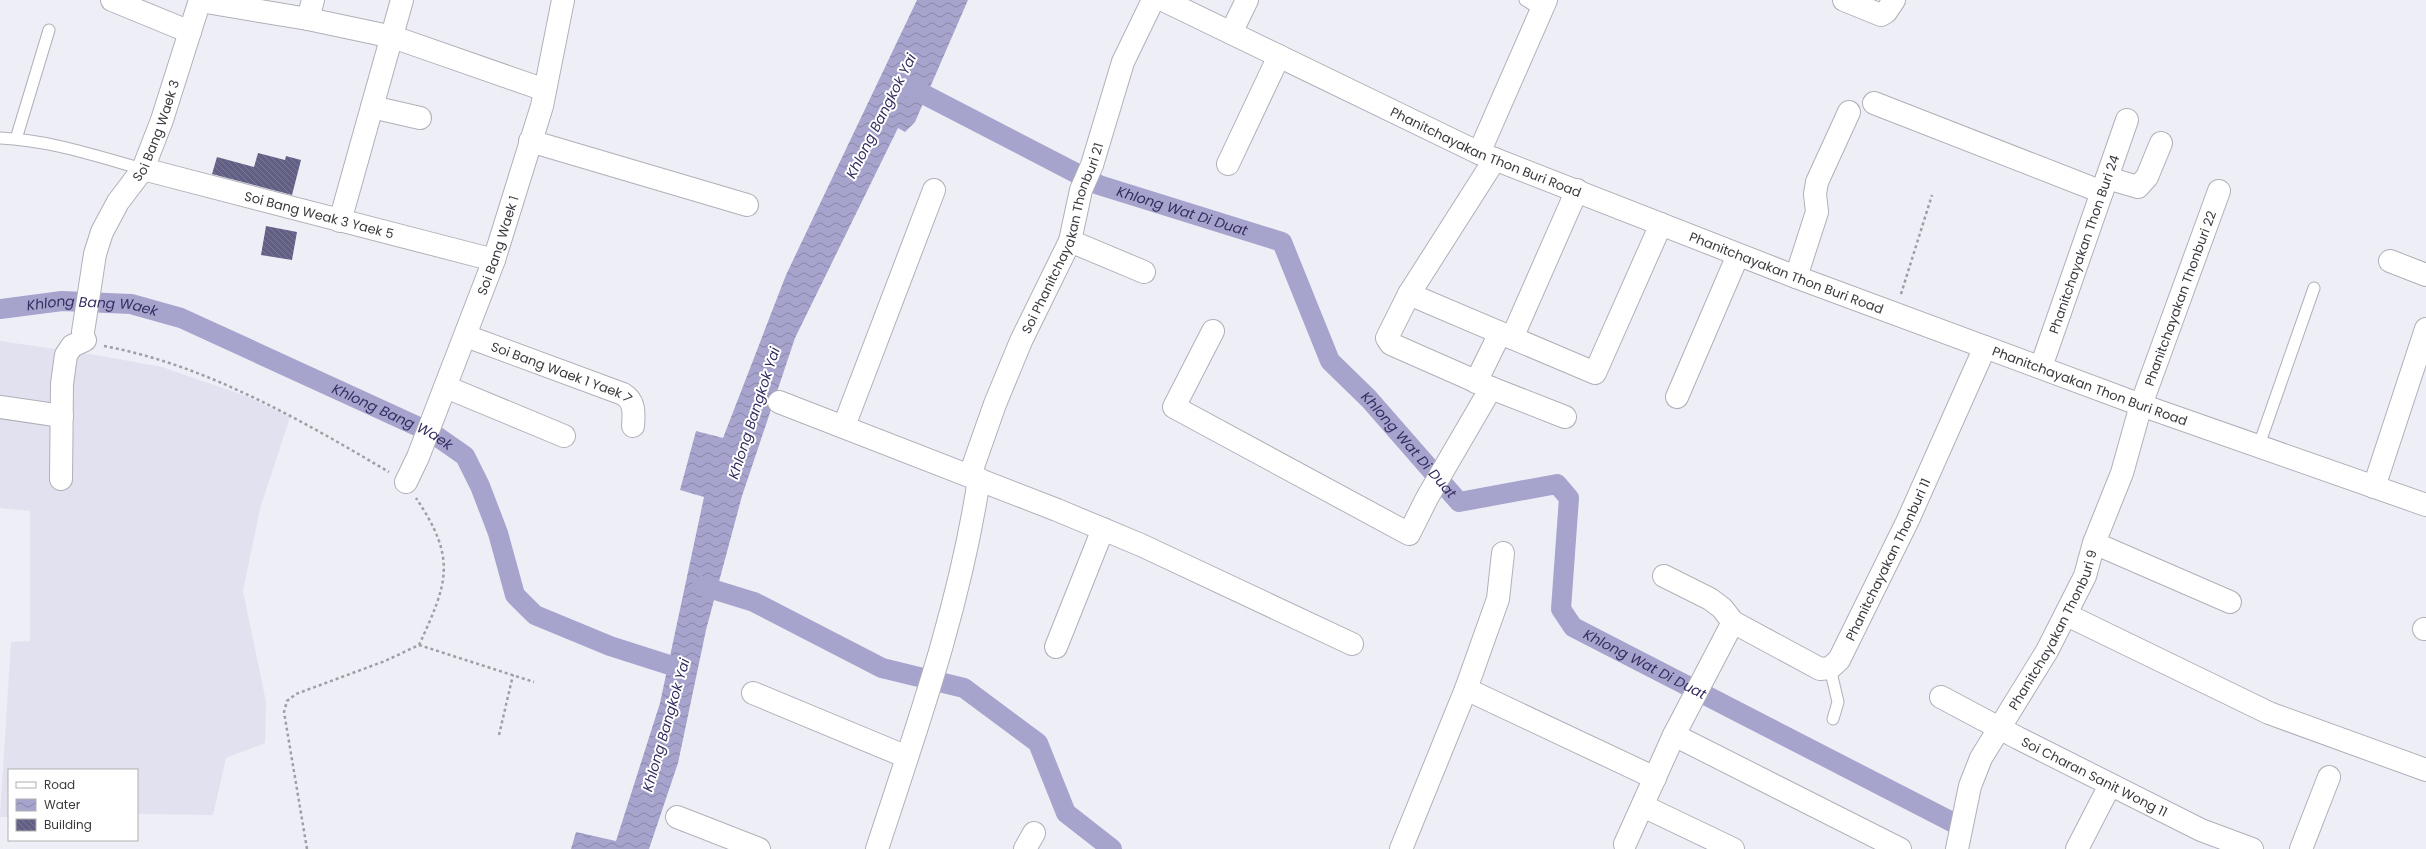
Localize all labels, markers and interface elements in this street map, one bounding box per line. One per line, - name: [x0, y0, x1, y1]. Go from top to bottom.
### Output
- water label: Khlong Bangkok Yai: [841, 50, 921, 182]
- street label: Soi Bang Waek 3: [127, 77, 184, 185]
- street label: Phanitchayakan Thon Buri Road: [1387, 102, 1584, 202]
- street label: Soi Phanitchayakan Thonburi 21: [1017, 140, 1108, 337]
- street label: Phanitchayakan Thon Buri 24: [2044, 152, 2124, 336]
- water label: Khlong Wat Di Duat: [1114, 181, 1251, 241]
- street label: Soi Bang Weak 3 Yaek 5: [242, 186, 396, 243]
- street label: Soi Bang Waek 1: [472, 193, 523, 298]
- street label: Phanitchayakan Thonburi 22: [2139, 208, 2221, 388]
- street label: Phanitchayakan Thon Buri Road: [1687, 227, 1886, 318]
- water label: Khlong Bang Waek: [25, 291, 161, 321]
- street label: Soi Bang Waek 1 Yaek 7: [488, 337, 637, 407]
- street label: Phanitchayakan Thon Buri Road: [1990, 341, 2190, 430]
- water label: Khlong Bangkok Yai: [723, 344, 785, 481]
- water label: Khlong Bang Waek: [329, 379, 458, 455]
- water label: Khlong Wat Di Duat: [1357, 387, 1462, 503]
- street label: Phanitchayakan Thonburi 11: [1840, 475, 1935, 644]
- street label: Phanitchayakan Thonburi 9: [2004, 548, 2101, 713]
- water label: Khlong Wat Di Duat: [1580, 624, 1711, 704]
- water label: Khlong Bangkok Yai: [637, 656, 695, 794]
- street label: Soi Charan Sanit Wong 11: [2018, 732, 2171, 821]
- legend: [8, 769, 138, 841]
- text: Road: [44, 776, 75, 793]
- text: Water: [44, 796, 81, 813]
- text: Building: [44, 816, 92, 833]

